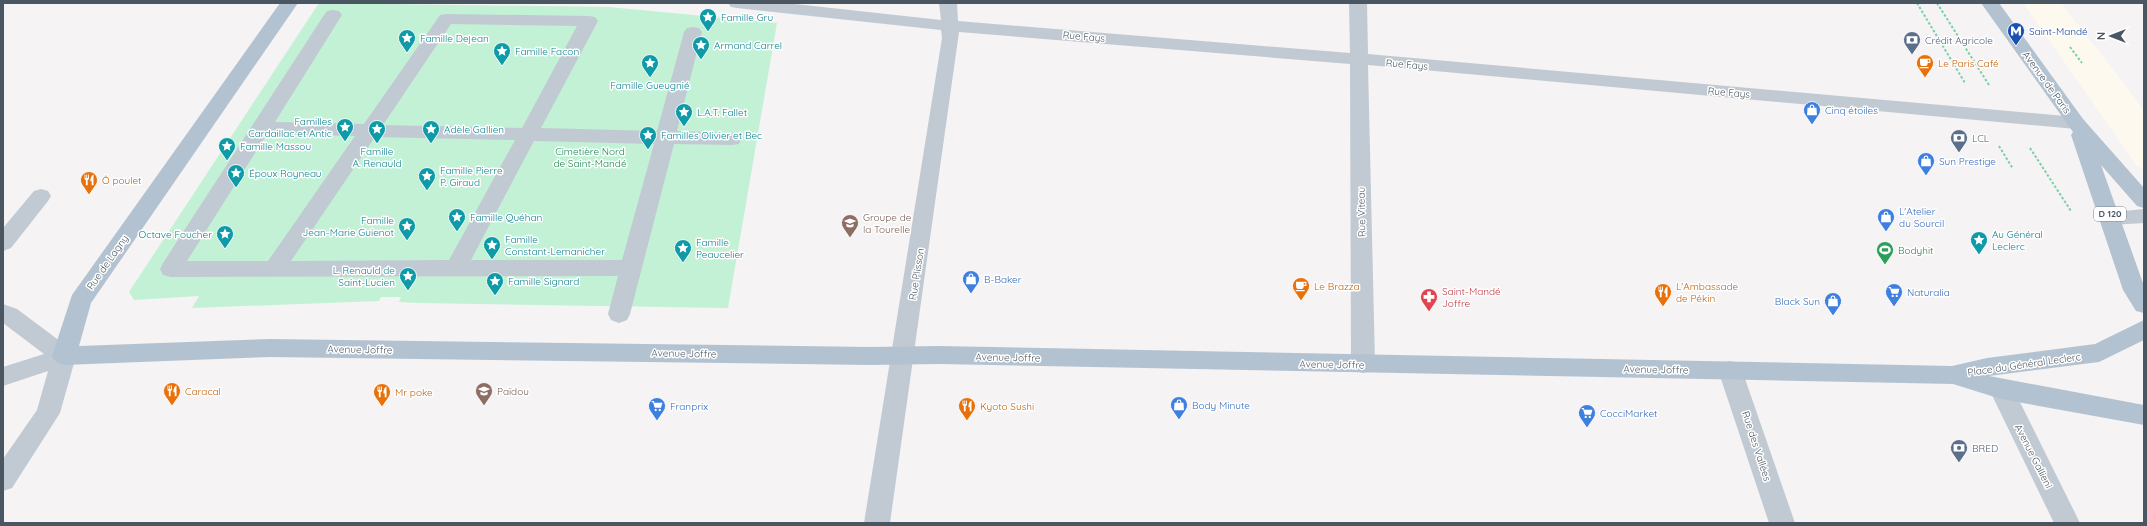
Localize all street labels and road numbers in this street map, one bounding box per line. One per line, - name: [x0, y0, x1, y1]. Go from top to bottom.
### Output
- street label: Rue Fays: [1062, 28, 1106, 45]
- street label: Avenue de Paris: [2020, 49, 2074, 116]
- street label: Rue Fays: [1385, 56, 1429, 73]
- street label: Rue Fays: [1707, 84, 1751, 101]
- street label: Rue Viteau: [1355, 187, 1368, 237]
- road number: D 120: [2094, 207, 2126, 221]
- street label: Rue de Lagny: [84, 232, 131, 292]
- street label: Rue Plisson: [906, 247, 927, 301]
- street label: Avenue Joffre: [327, 342, 393, 357]
- street label: Avenue Joffre: [651, 346, 717, 361]
- street label: Avenue Joffre: [975, 350, 1041, 365]
- street label: Place du Général Leclerc: [1967, 350, 2082, 379]
- street label: Avenue Joffre: [1299, 357, 1365, 372]
- street label: Avenue Joffre: [1623, 362, 1689, 377]
- street label: Rue des Vallées: [1739, 409, 1774, 483]
- street label: Avenue Gallieni: [2012, 422, 2055, 491]

